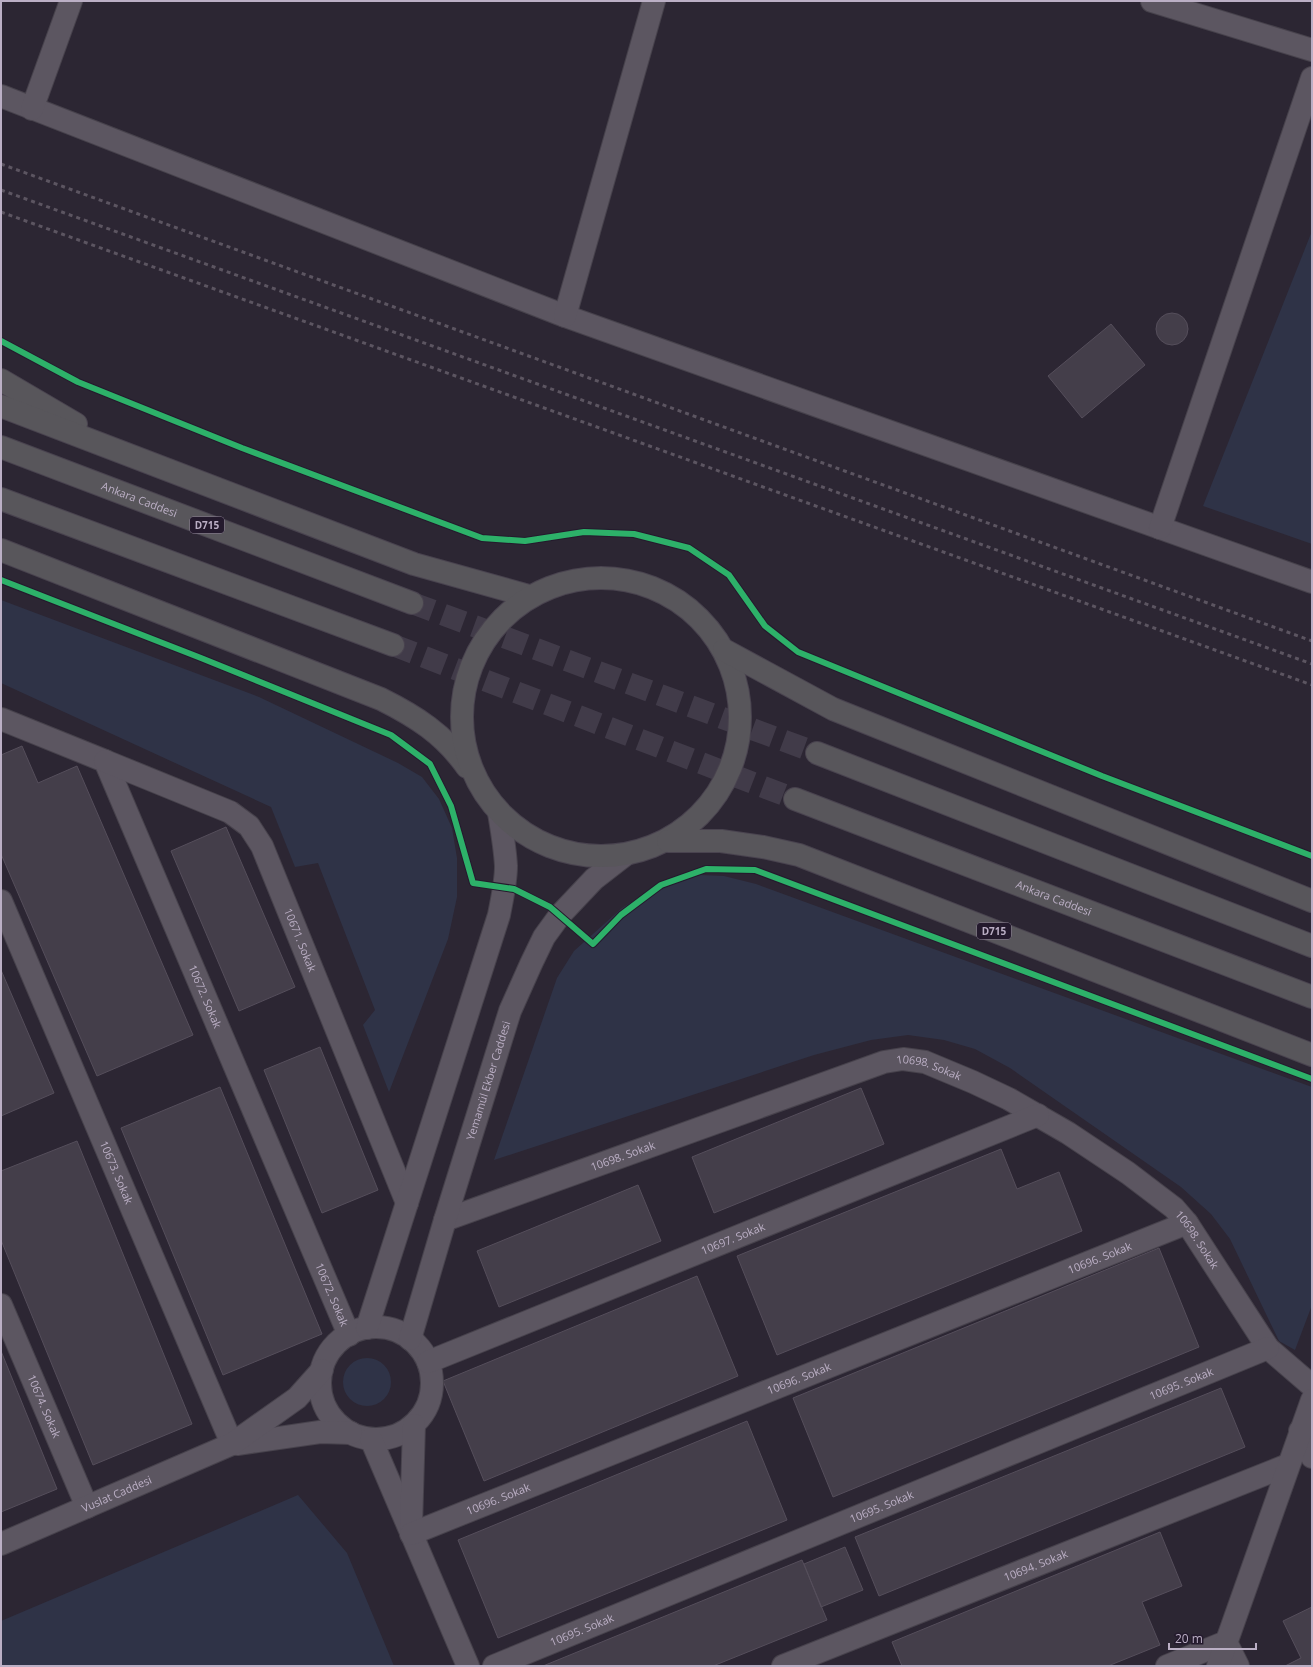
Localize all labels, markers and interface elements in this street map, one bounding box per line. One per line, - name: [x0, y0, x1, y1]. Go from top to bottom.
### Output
- street label: Ankara Caddesi: [100, 478, 180, 520]
- road number: D715: [190, 517, 224, 533]
- street label: Ankara Caddesi: [1014, 876, 1094, 919]
- street label: 10671. Sokak: [281, 906, 320, 974]
- road number: D715: [977, 923, 1011, 939]
- street label: 10672. Sokak: [185, 962, 226, 1030]
- street label: Yemamül Ekber Caddesi: [462, 1019, 513, 1142]
- street label: 10698. Sokak: [895, 1051, 964, 1083]
- street label: 10698. Sokak: [588, 1137, 657, 1174]
- street label: 10673. Sokak: [97, 1138, 137, 1206]
- street label: 10698. Sokak: [1172, 1207, 1223, 1272]
- street label: 10697. Sokak: [699, 1218, 767, 1258]
- street label: 10696. Sokak: [1065, 1238, 1134, 1277]
- street label: 10672. Sokak: [312, 1260, 353, 1329]
- street label: 10696. Sokak: [765, 1358, 833, 1398]
- street label: 10695. Sokak: [1147, 1363, 1215, 1403]
- street label: 10674. Sokak: [24, 1372, 65, 1440]
- street label: Vuslat Caddesi: [79, 1472, 154, 1515]
- street label: 10696. Sokak: [464, 1479, 532, 1518]
- street label: 10695. Sokak: [847, 1486, 916, 1526]
- street label: 10694. Sokak: [1001, 1545, 1070, 1584]
- street label: 10695. Sokak: [548, 1610, 616, 1649]
- scale bar: [1169, 1625, 1256, 1651]
- text: 20 m: [1175, 1630, 1203, 1647]

